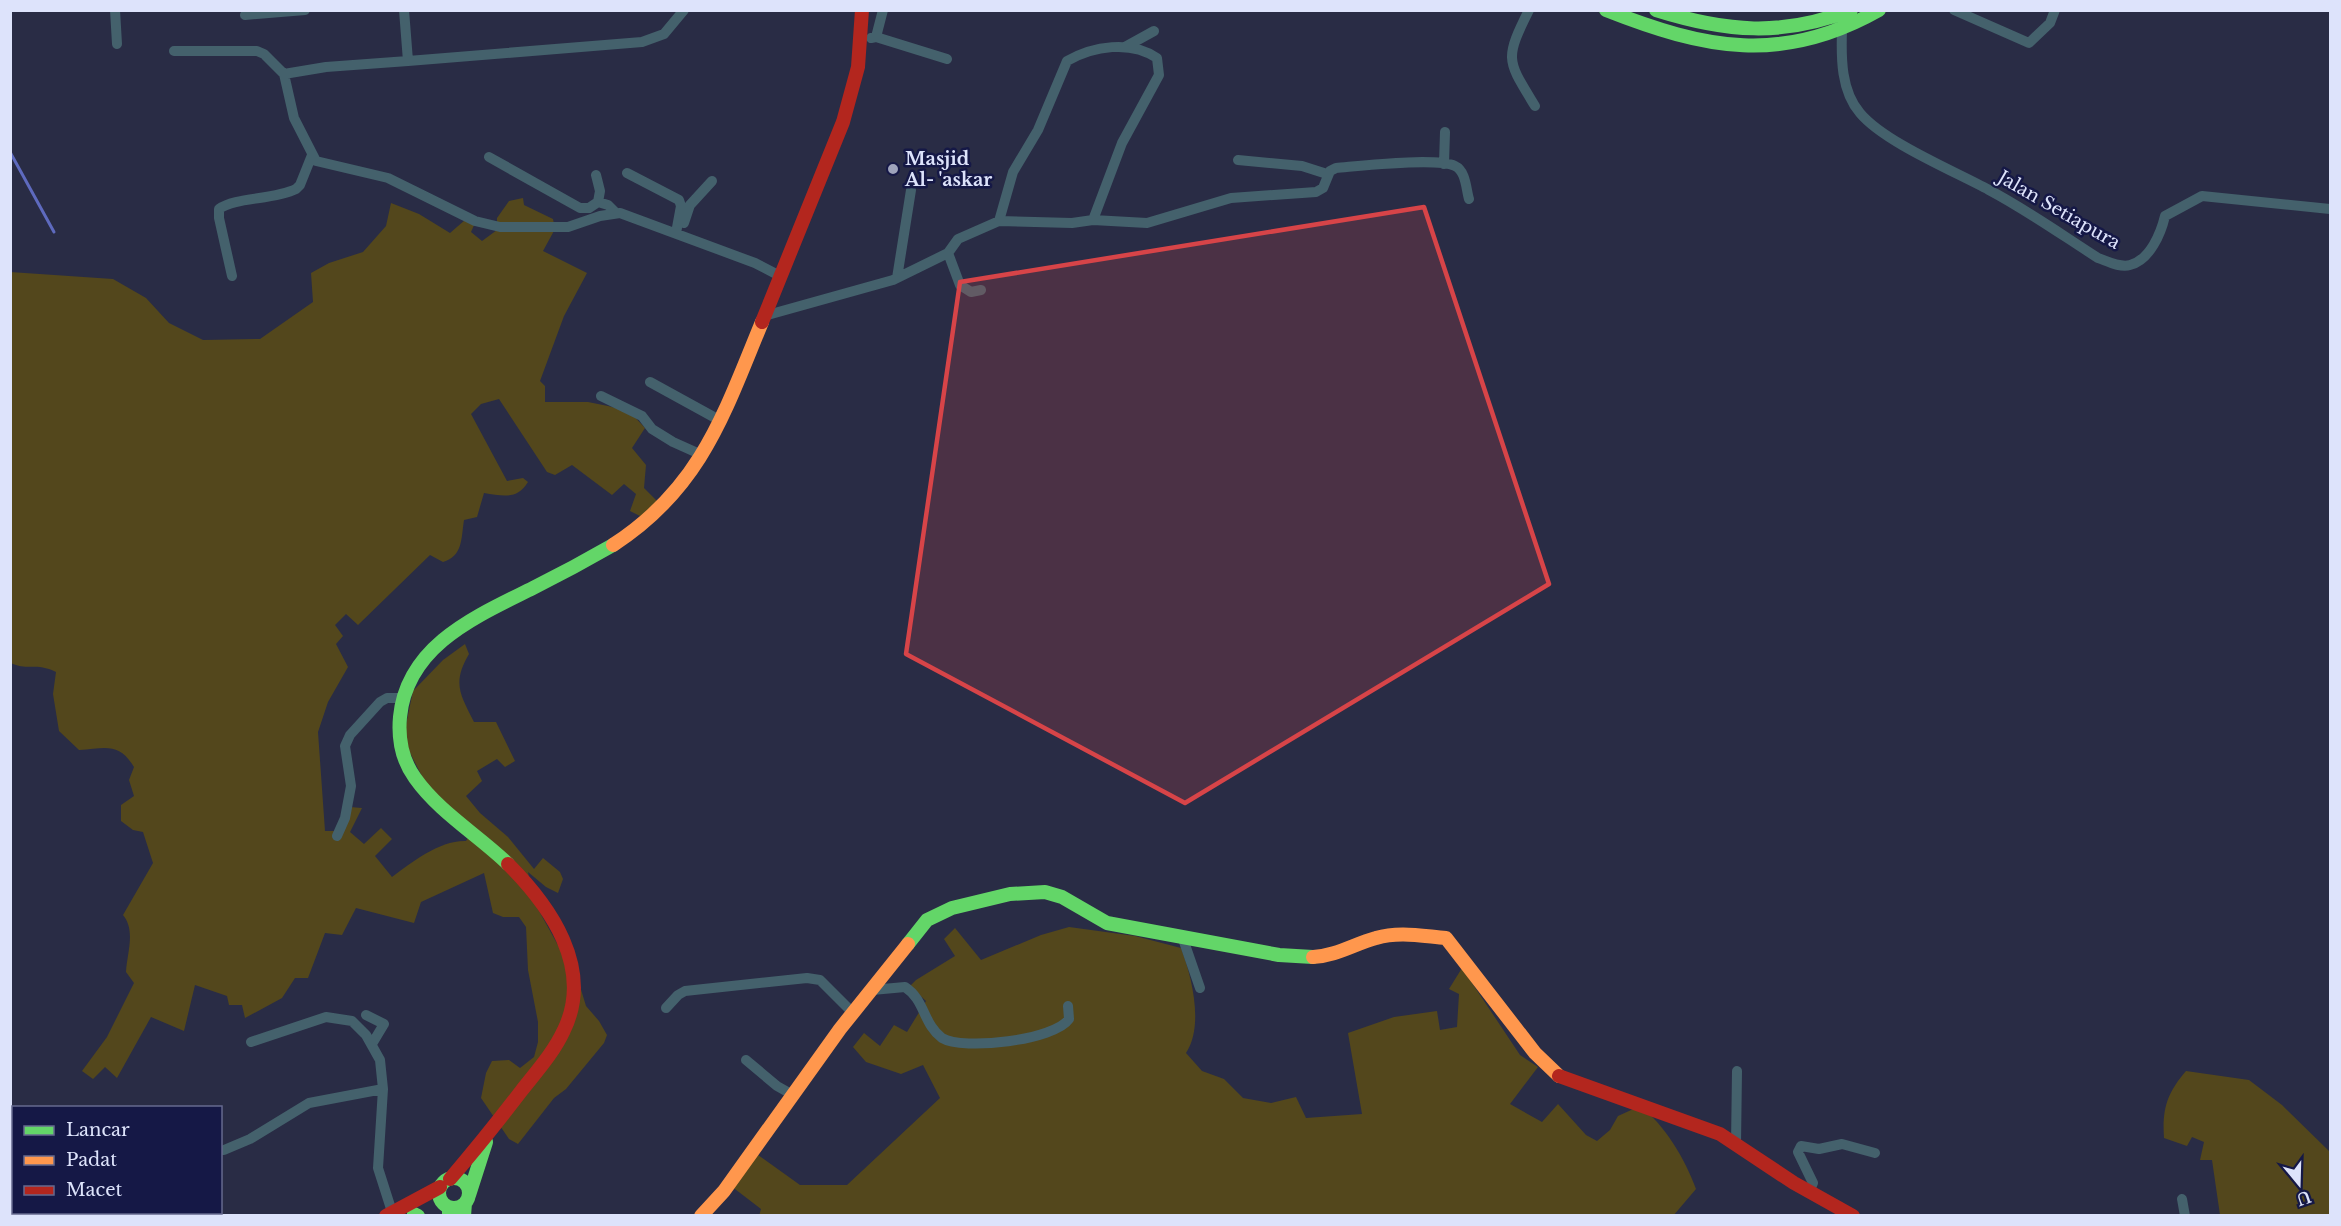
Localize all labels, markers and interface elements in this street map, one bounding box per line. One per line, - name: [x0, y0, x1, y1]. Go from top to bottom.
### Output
- place label: Masjid Al- 'askar: [904, 148, 992, 191]
- marker: Masjid Al- 'askar: [886, 162, 900, 176]
- street label: Jalan Setiapura: [1992, 165, 2124, 254]
- legend: [12, 1106, 222, 1214]
- text: Lancar: [66, 1119, 130, 1141]
- text: Padat: [66, 1149, 117, 1171]
- north arrow: [2269, 1154, 2329, 1214]
- text: Macet: [66, 1179, 123, 1201]
- text: U: [2294, 1186, 2314, 1210]

